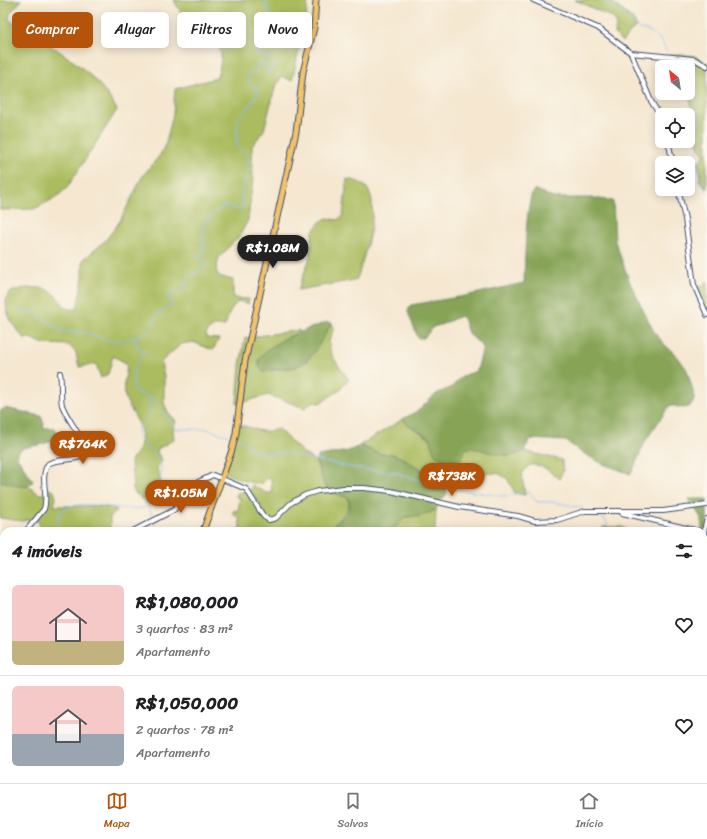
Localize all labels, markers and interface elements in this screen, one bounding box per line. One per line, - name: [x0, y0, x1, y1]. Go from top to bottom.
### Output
- chip: Comprar: [12, 12, 93, 48]
- chip: Alugar: [101, 12, 169, 48]
- chip: Filtros: [177, 12, 246, 48]
- chip: Novo: [254, 12, 312, 48]
- north arrow: [655, 60, 695, 100]
- map controls: [655, 60, 695, 196]
- button: locate: [655, 108, 695, 148]
- button: layers: [655, 156, 695, 196]
- pin: R$1.08M: [236, 235, 310, 269]
- text: R$1.08M: [246, 236, 300, 259]
- pin: R$764K: [50, 431, 116, 465]
- text: R$764K: [59, 432, 107, 455]
- pin: R$738K: [419, 463, 485, 497]
- text: R$738K: [429, 464, 475, 487]
- pin: R$1.05M: [144, 480, 218, 514]
- text: R$1.05M: [154, 481, 208, 504]
- text: 4 imóveis: [12, 536, 82, 566]
- icon: filters: [673, 540, 695, 562]
- text: R$1,080,000: [136, 587, 238, 617]
- icon: home: [44, 601, 92, 649]
- icon: heart: [673, 614, 695, 636]
- text: 3 quartos · 83 m²: [136, 617, 233, 640]
- text: Apartamento: [136, 640, 210, 663]
- text: R$1,050,000: [136, 688, 238, 718]
- icon: home: [44, 702, 92, 750]
- icon: heart: [673, 715, 695, 737]
- text: 2 quartos · 78 m²: [136, 718, 234, 741]
- text: Apartamento: [136, 741, 210, 764]
- tab: Mapa: [104, 790, 130, 833]
- tab: Salvos: [337, 790, 368, 833]
- tab: Início: [576, 790, 603, 833]

